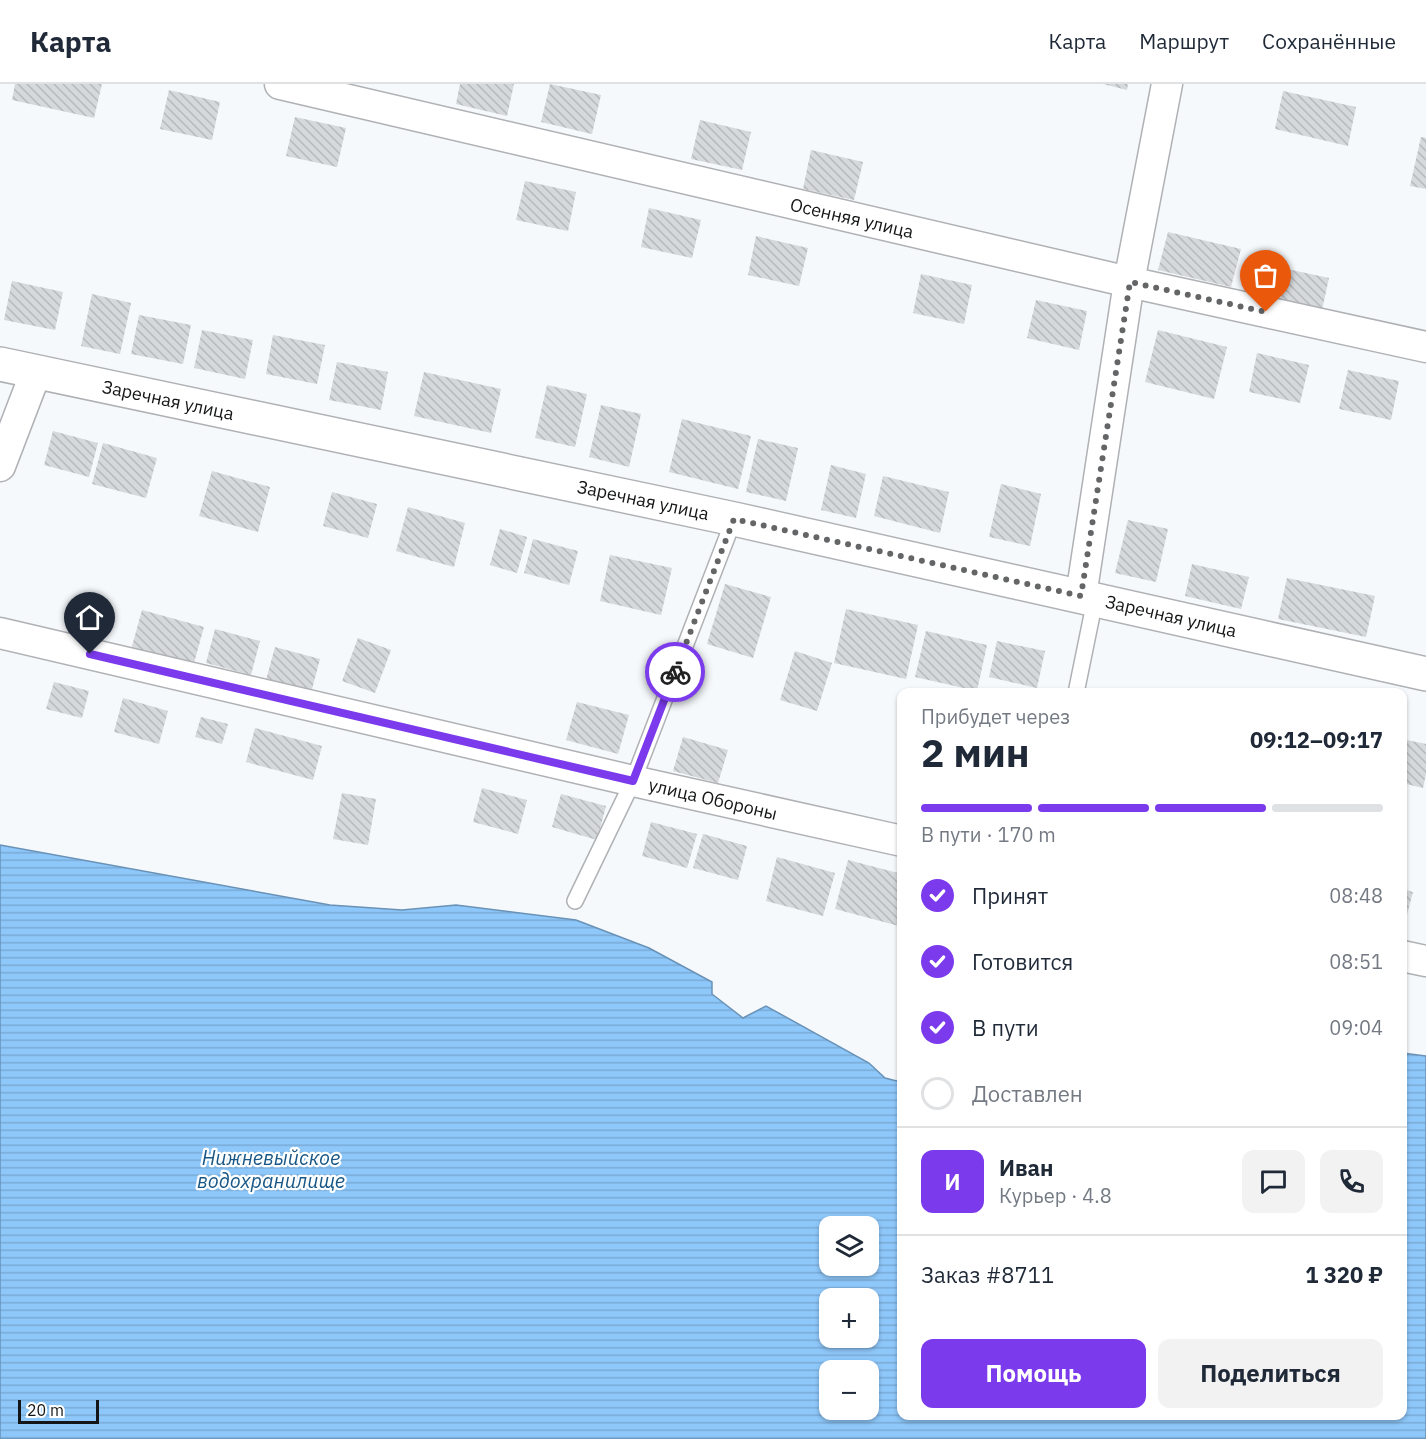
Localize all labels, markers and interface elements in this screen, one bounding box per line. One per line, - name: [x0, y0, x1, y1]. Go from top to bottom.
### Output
- text: Карта: [30, 23, 111, 60]
- text: Карта: [1048, 27, 1106, 55]
- text: Маршрут: [1139, 27, 1229, 55]
- text: Сохранённые: [1262, 27, 1396, 55]
- street label: Осенняя улица: [788, 193, 916, 243]
- pin: [1240, 250, 1291, 312]
- icon: bag: [1249, 259, 1282, 292]
- street label: Заречная улица: [100, 375, 236, 425]
- street label: Заречная улица: [575, 475, 711, 525]
- street label: Заречная улица: [1103, 590, 1239, 642]
- pin: [64, 592, 115, 654]
- icon: home: [73, 601, 106, 634]
- courier: [645, 642, 705, 702]
- icon: bike: [659, 656, 692, 689]
- text: Прибудет через: [921, 703, 1070, 730]
- text: 09:12–09:17: [1250, 725, 1383, 754]
- text: 2 мин: [921, 727, 1030, 778]
- street label: улица Обороны: [646, 773, 780, 825]
- text: В пути · 170 m: [921, 821, 1056, 848]
- icon: check: [921, 879, 954, 912]
- text: Принят: [972, 881, 1048, 910]
- text: 08:48: [1329, 882, 1383, 909]
- icon: check: [921, 945, 954, 978]
- text: Готовится: [972, 947, 1073, 976]
- text: 08:51: [1329, 948, 1383, 975]
- icon: check: [921, 1011, 954, 1044]
- text: В пути: [972, 1013, 1039, 1042]
- text: 09:04: [1329, 1014, 1383, 1041]
- text: Доставлен: [972, 1079, 1083, 1108]
- water label: Нижневыйское водохранилище: [197, 1144, 345, 1194]
- button: chat: [1242, 1150, 1305, 1213]
- button: phone: [1320, 1150, 1383, 1213]
- text: Иван: [999, 1153, 1054, 1182]
- text: И: [945, 1167, 960, 1196]
- text: Курьер · 4.8: [999, 1182, 1112, 1209]
- map controls: [819, 1216, 879, 1420]
- button: layers: [819, 1216, 879, 1276]
- text: Заказ #8711: [921, 1260, 1054, 1289]
- text: 1 320 ₽: [1305, 1260, 1383, 1289]
- button: +: [819, 1288, 879, 1348]
- button: Помощь: [921, 1339, 1146, 1408]
- button: Поделиться: [1158, 1339, 1383, 1408]
- button: −: [819, 1360, 879, 1420]
- scale bar: [18, 1397, 99, 1424]
- text: 20 m: [27, 1400, 64, 1420]

